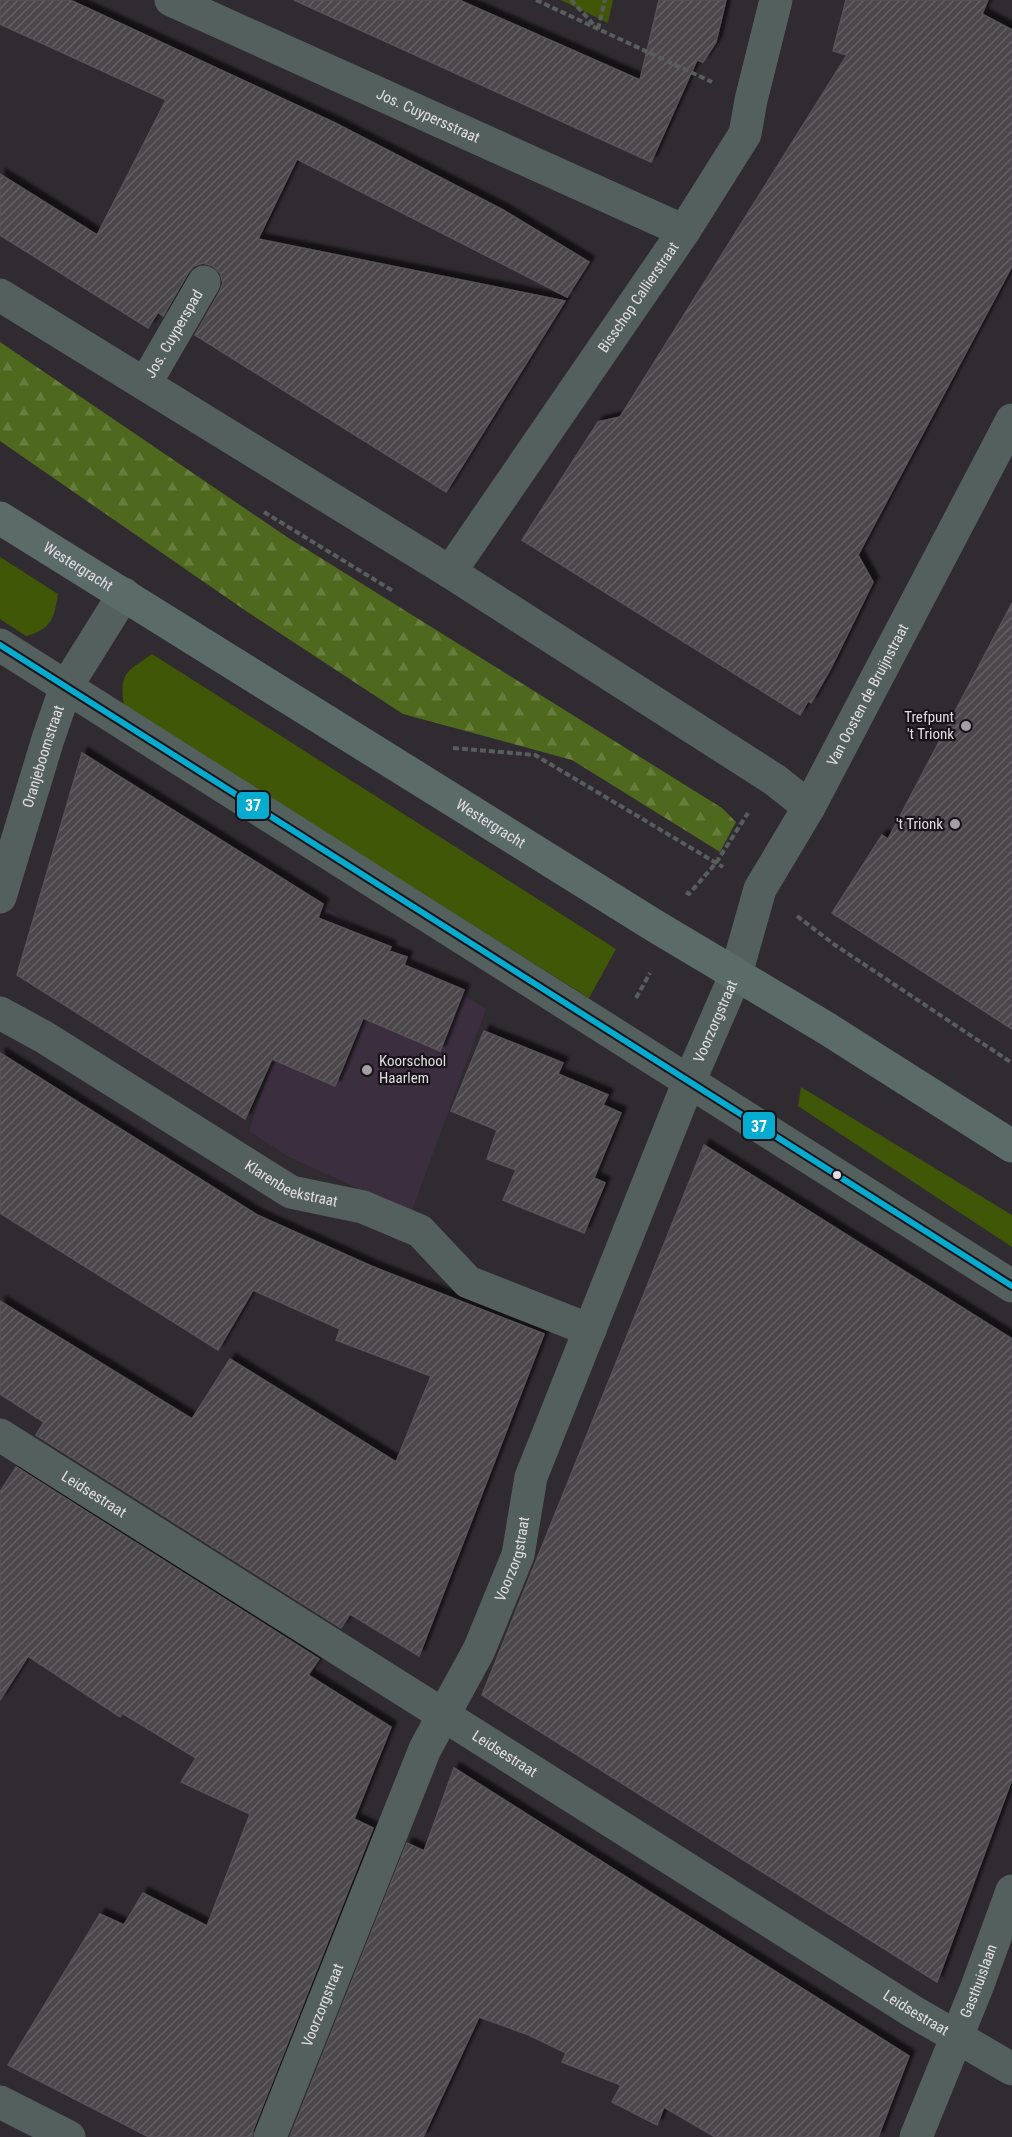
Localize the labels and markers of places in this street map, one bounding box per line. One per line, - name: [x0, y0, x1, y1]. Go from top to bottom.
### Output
- place label: Trefpunt 't Trionk: [904, 708, 954, 743]
- marker: Trefpunt 't Trionk: [959, 719, 973, 733]
- place label: 't Trionk: [896, 815, 943, 833]
- marker: 't Trionk: [948, 817, 962, 831]
- place label: Koorschool Haarlem: [379, 1052, 446, 1087]
- marker: Koorschool Haarlem: [360, 1063, 374, 1077]
- unlabelled marker: [831, 1169, 843, 1181]

